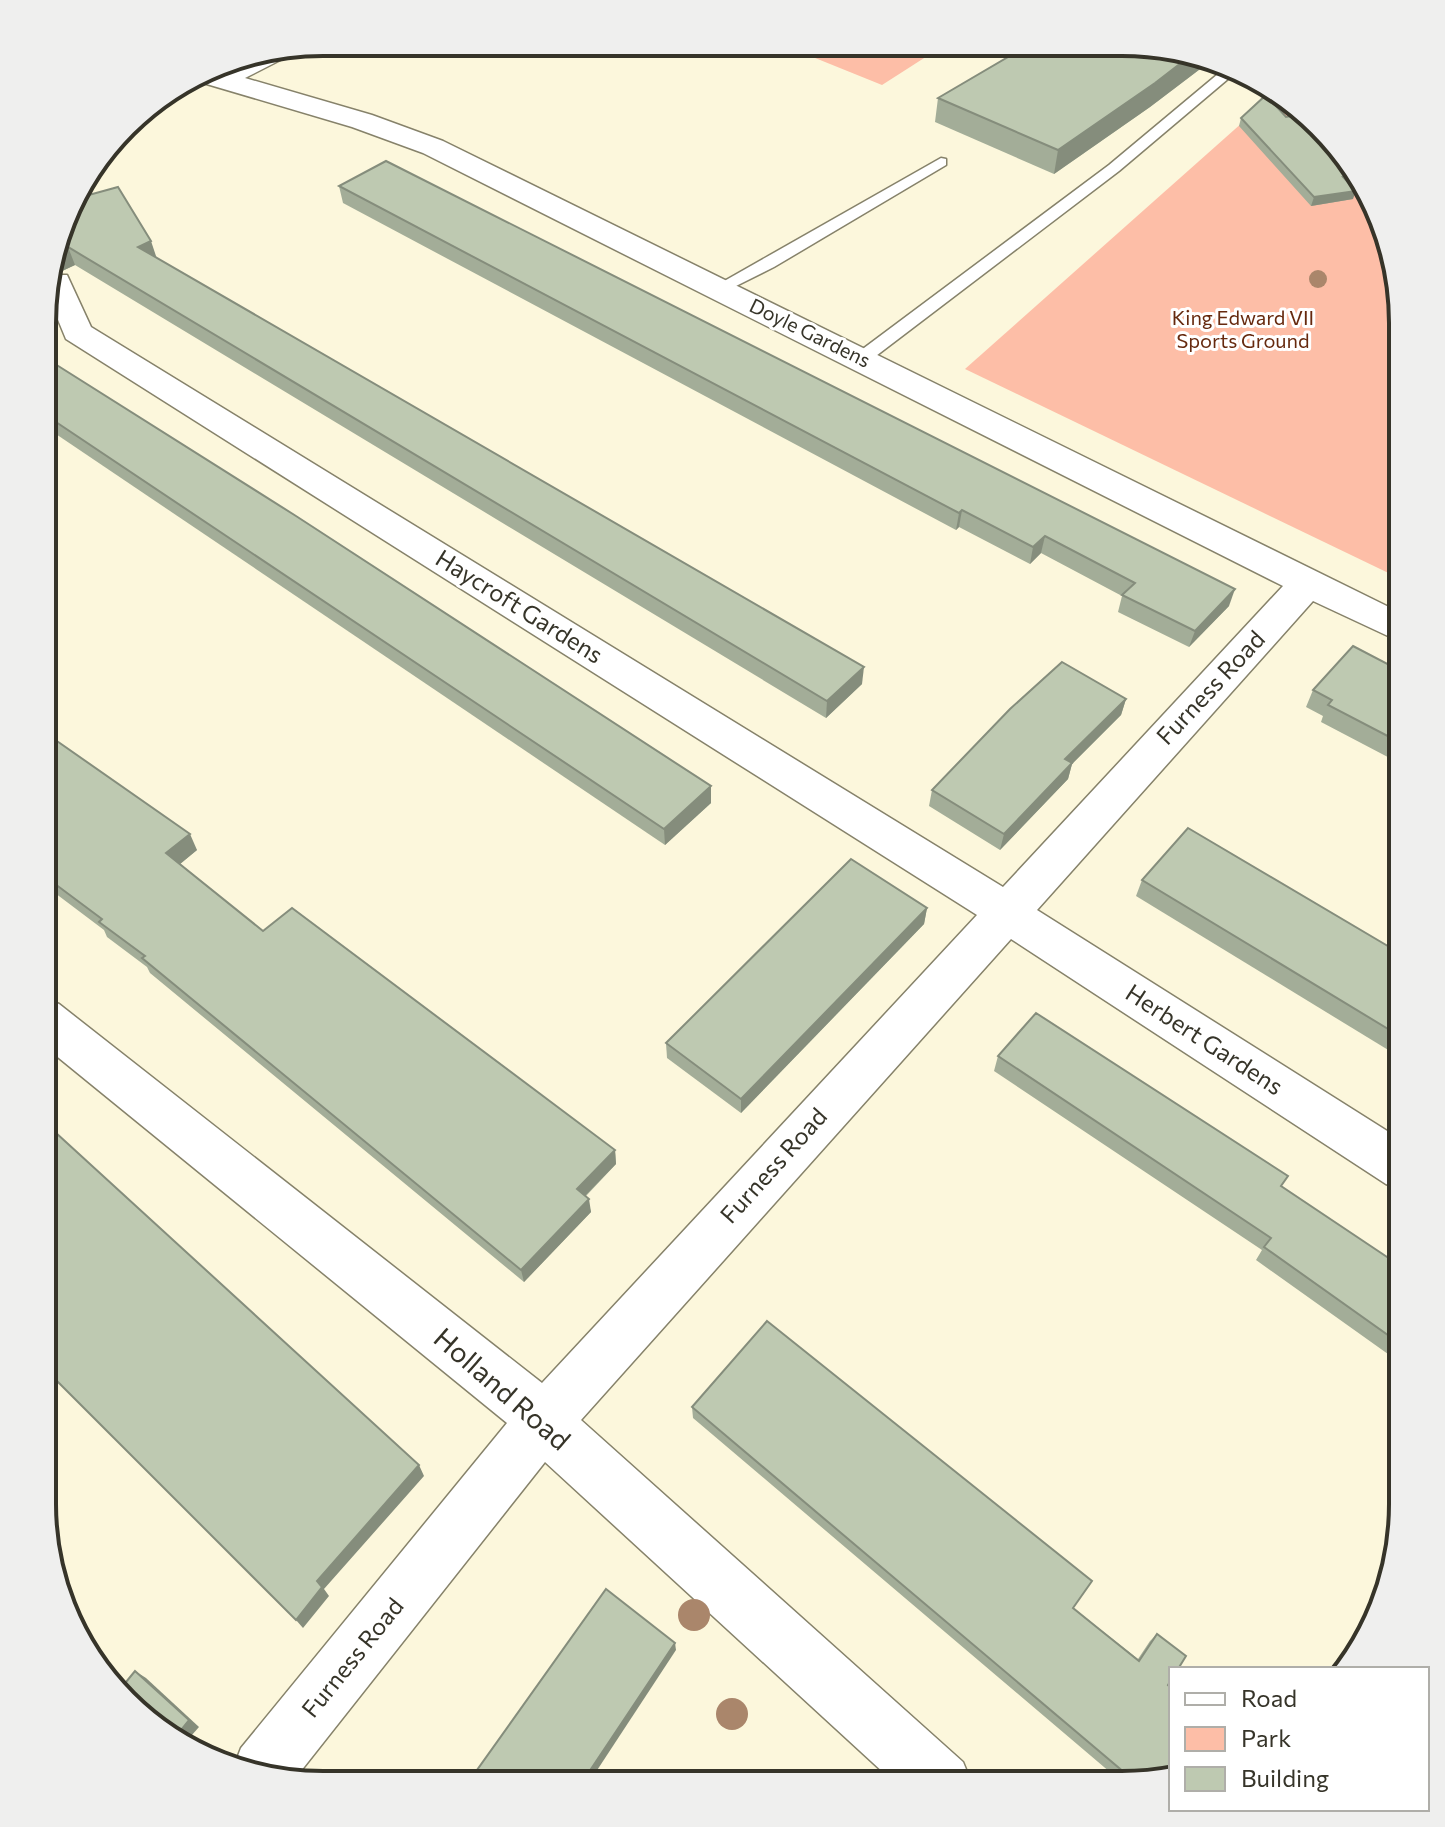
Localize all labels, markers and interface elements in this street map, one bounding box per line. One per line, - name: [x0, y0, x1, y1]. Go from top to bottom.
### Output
- street label: Doyle Gardens: [746, 292, 875, 372]
- park label: King Edward VII Sports Ground: [1172, 305, 1314, 352]
- street label: Haycroft Gardens: [431, 543, 609, 669]
- street label: Furness Road: [1150, 624, 1270, 750]
- street label: Herbert Gardens: [1121, 977, 1289, 1100]
- street label: Furness Road: [714, 1101, 832, 1229]
- street label: Holland Road: [428, 1320, 578, 1457]
- street label: Furness Road: [295, 1591, 409, 1723]
- legend: [1169, 1667, 1429, 1811]
- text: Road: [1241, 1683, 1297, 1712]
- text: Park: [1241, 1723, 1291, 1752]
- text: Building: [1241, 1763, 1329, 1792]

